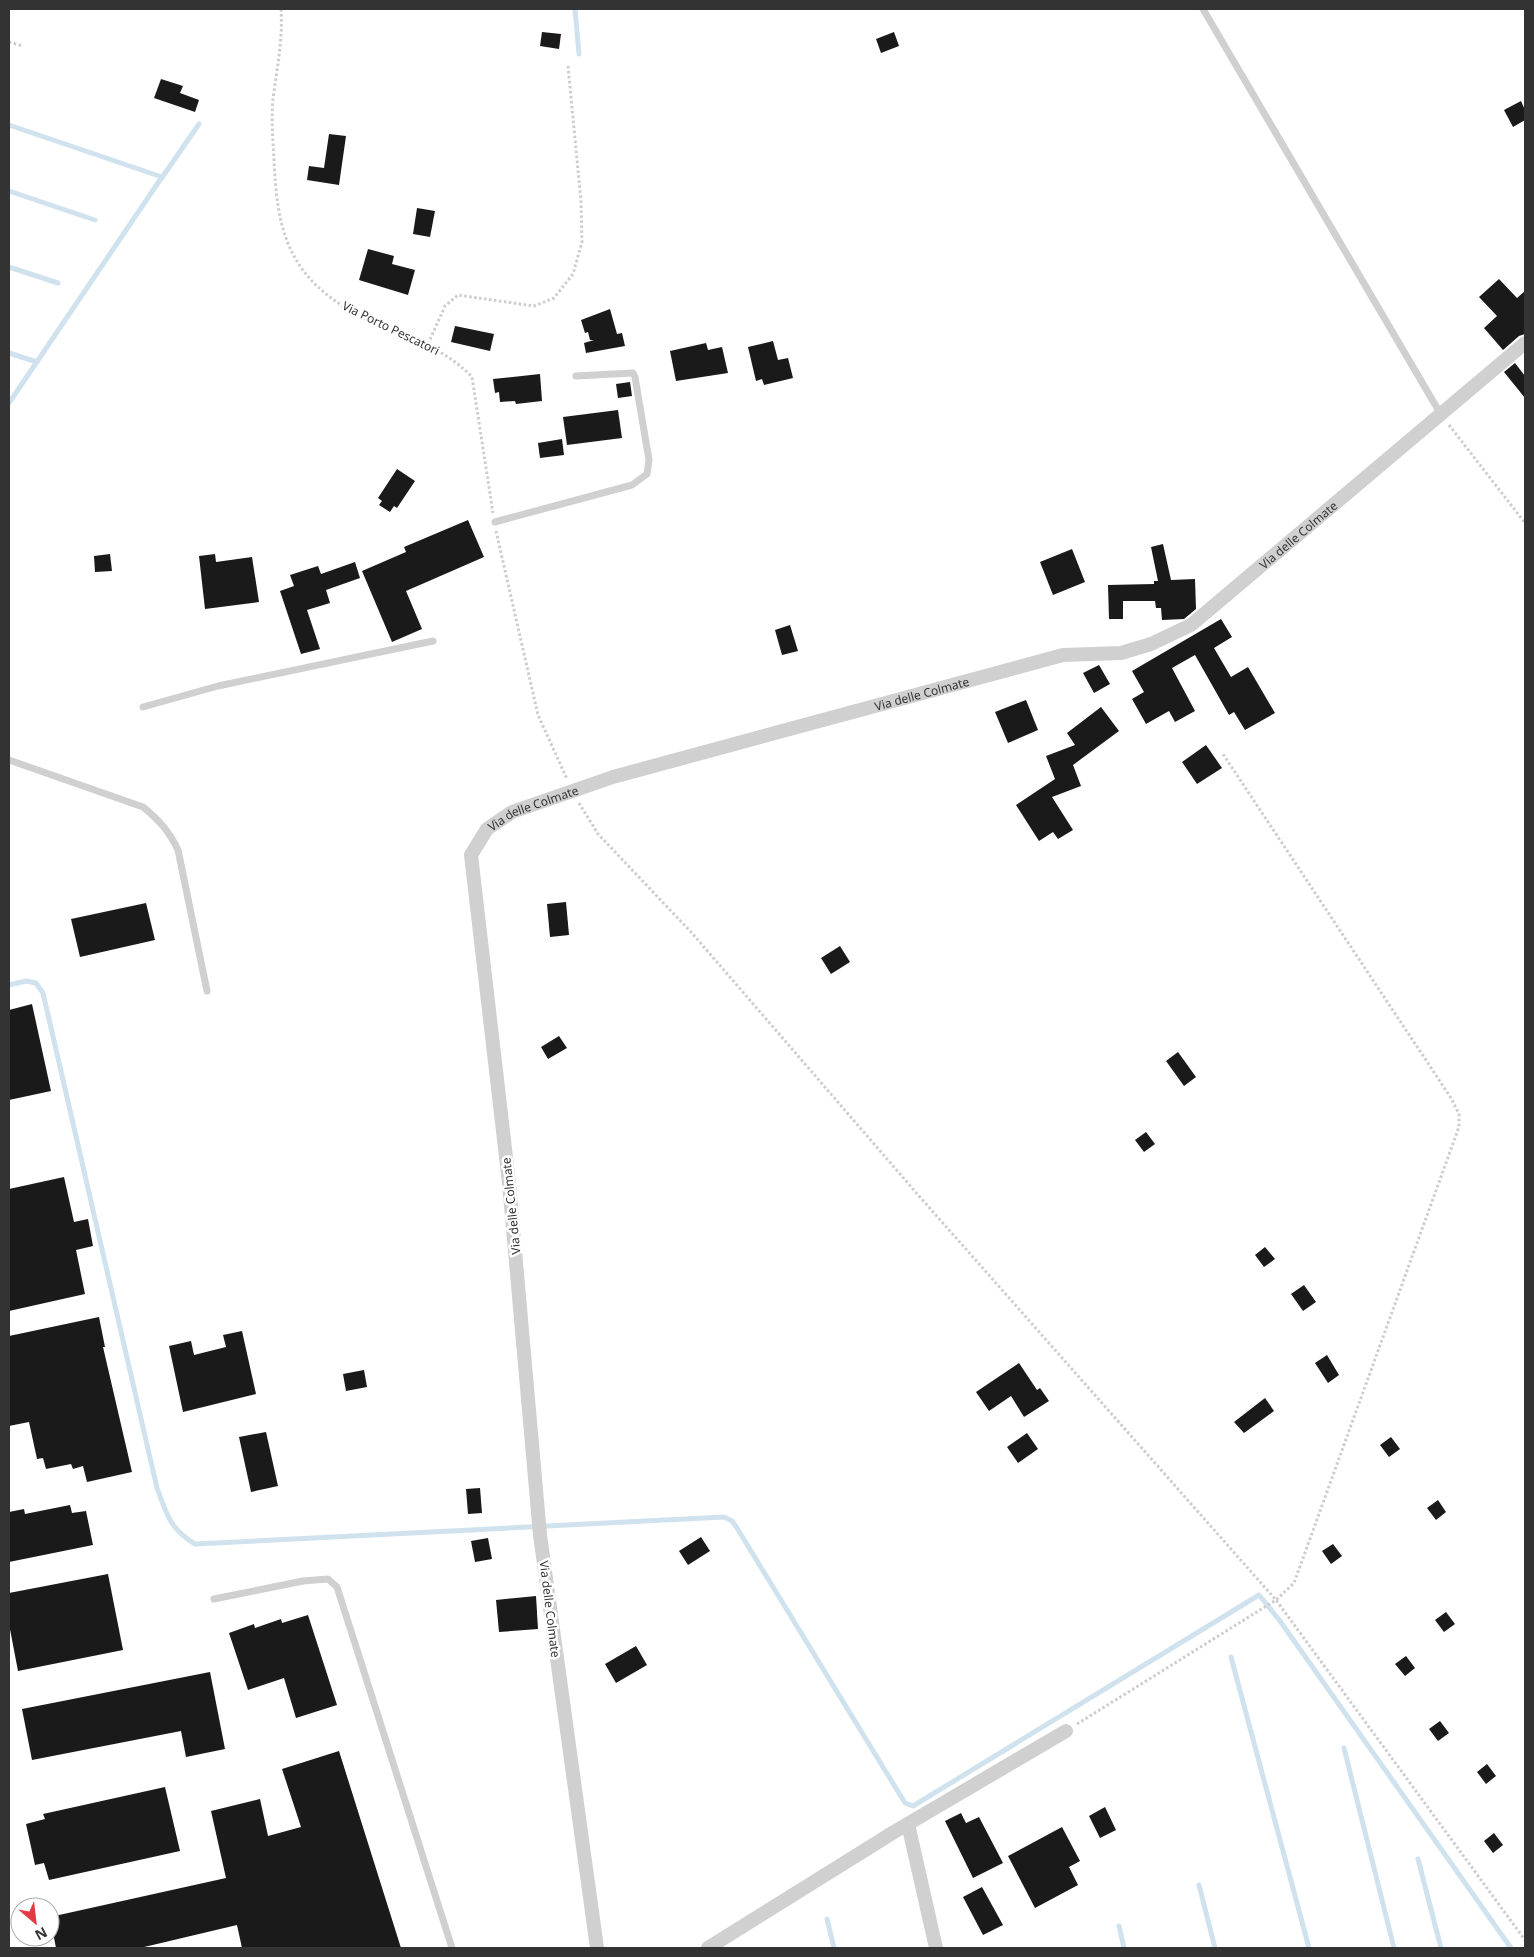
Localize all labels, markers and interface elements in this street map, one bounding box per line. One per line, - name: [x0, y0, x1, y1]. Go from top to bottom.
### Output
- street label: Via Porto Pescatori: [340, 297, 442, 359]
- street label: Via delle Colmate: [1255, 497, 1341, 573]
- street label: Via delle Colmate: [872, 672, 971, 714]
- street label: Via delle Colmate: [484, 781, 581, 835]
- street label: Via delle Colmate: [497, 1156, 525, 1255]
- street label: Via delle Colmate: [536, 1560, 564, 1659]
- north arrow: [10, 1897, 60, 1947]
- text: N: [32, 1923, 51, 1945]

